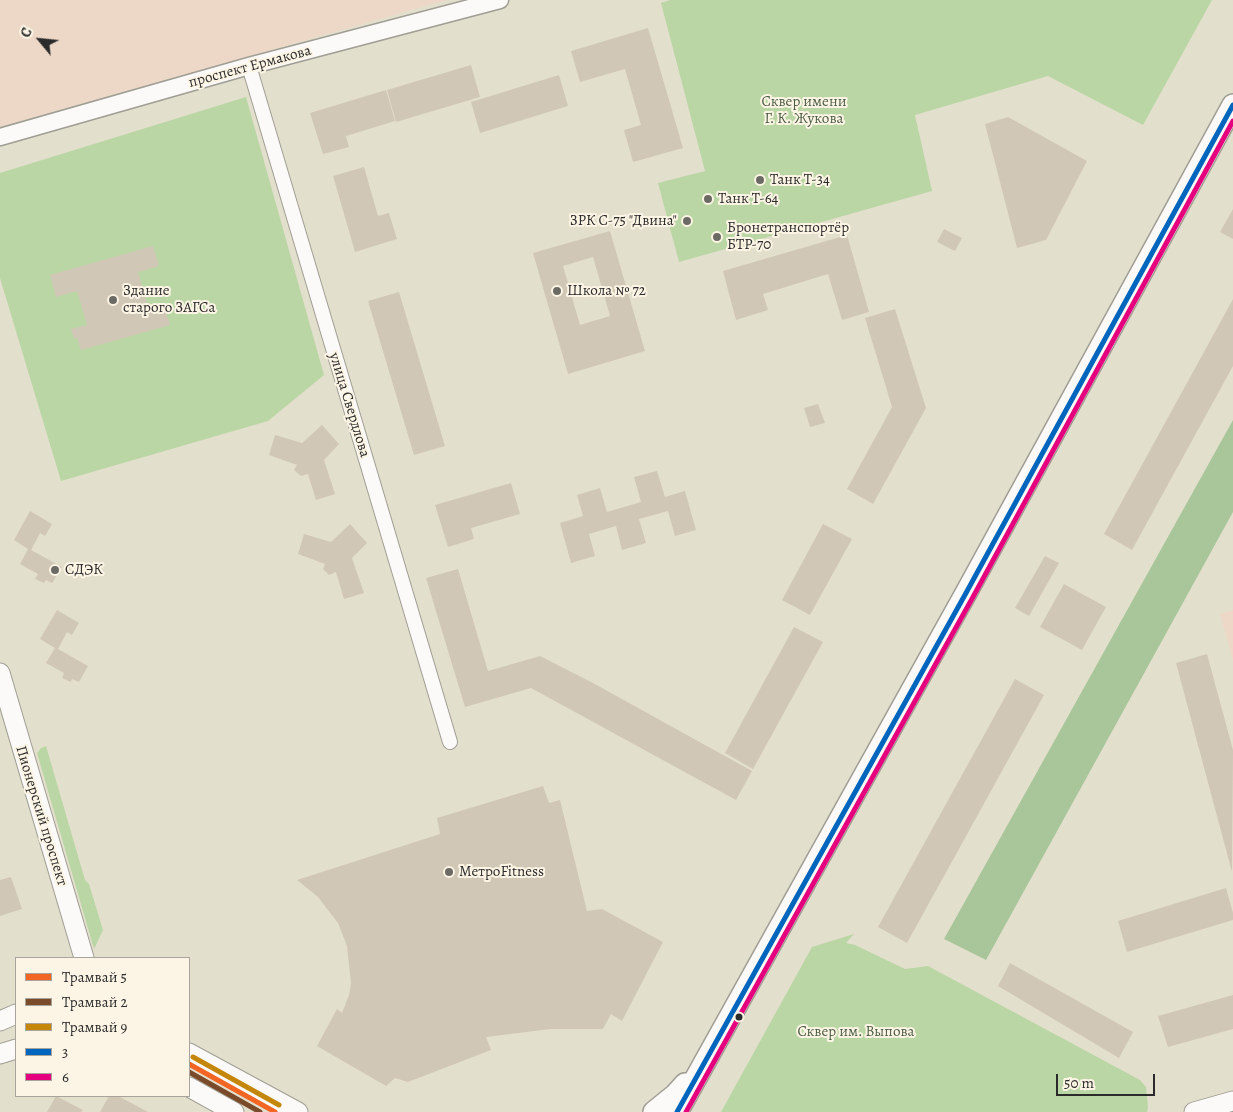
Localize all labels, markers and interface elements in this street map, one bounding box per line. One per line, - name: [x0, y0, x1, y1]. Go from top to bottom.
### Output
- north arrow: [15, 15, 65, 65]
- text: С: [16, 24, 37, 41]
- street label: проспект Ермакова: [187, 42, 313, 92]
- park label: Сквер имени Г. К. Жукова: [762, 93, 846, 128]
- place label: Танк Т-34: [770, 171, 830, 189]
- marker: Танк Т-34: [754, 174, 766, 186]
- place label: Танк Т-64: [718, 190, 778, 208]
- marker: Танк Т-64: [702, 193, 714, 205]
- place label: ЗРК С-75 "Двина": [570, 212, 677, 230]
- marker: ЗРК С-75 "Двина": [681, 215, 693, 227]
- place label: Бронетранспортёр БТР-70: [727, 219, 849, 254]
- marker: Бронетранспортёр БТР-70: [711, 231, 723, 243]
- place label: Здание старого ЗАГСа: [123, 282, 215, 317]
- place label: Школа № 72: [567, 282, 646, 300]
- marker: Школа № 72: [551, 285, 563, 297]
- marker: Здание старого ЗАГСа: [107, 294, 119, 306]
- street label: улица Свердлова: [325, 350, 373, 460]
- place label: СДЭК: [65, 561, 103, 579]
- marker: СДЭК: [49, 564, 61, 576]
- street label: Пионерский проспект: [11, 744, 71, 888]
- place label: МетроFitness: [459, 863, 544, 881]
- marker: МетроFitness: [443, 866, 455, 878]
- legend: [15, 957, 190, 1097]
- text: Трамвай 5: [62, 967, 127, 987]
- text: Трамвай 2: [62, 992, 128, 1012]
- unlabelled marker: [734, 1012, 744, 1022]
- text: Трамвай 9: [62, 1017, 127, 1037]
- park label: Сквер им. Выпова: [797, 1023, 915, 1041]
- text: 3: [62, 1042, 68, 1062]
- scale bar: [1058, 1064, 1157, 1096]
- text: 6: [62, 1067, 69, 1087]
- text: 50 m: [1064, 1073, 1094, 1093]

